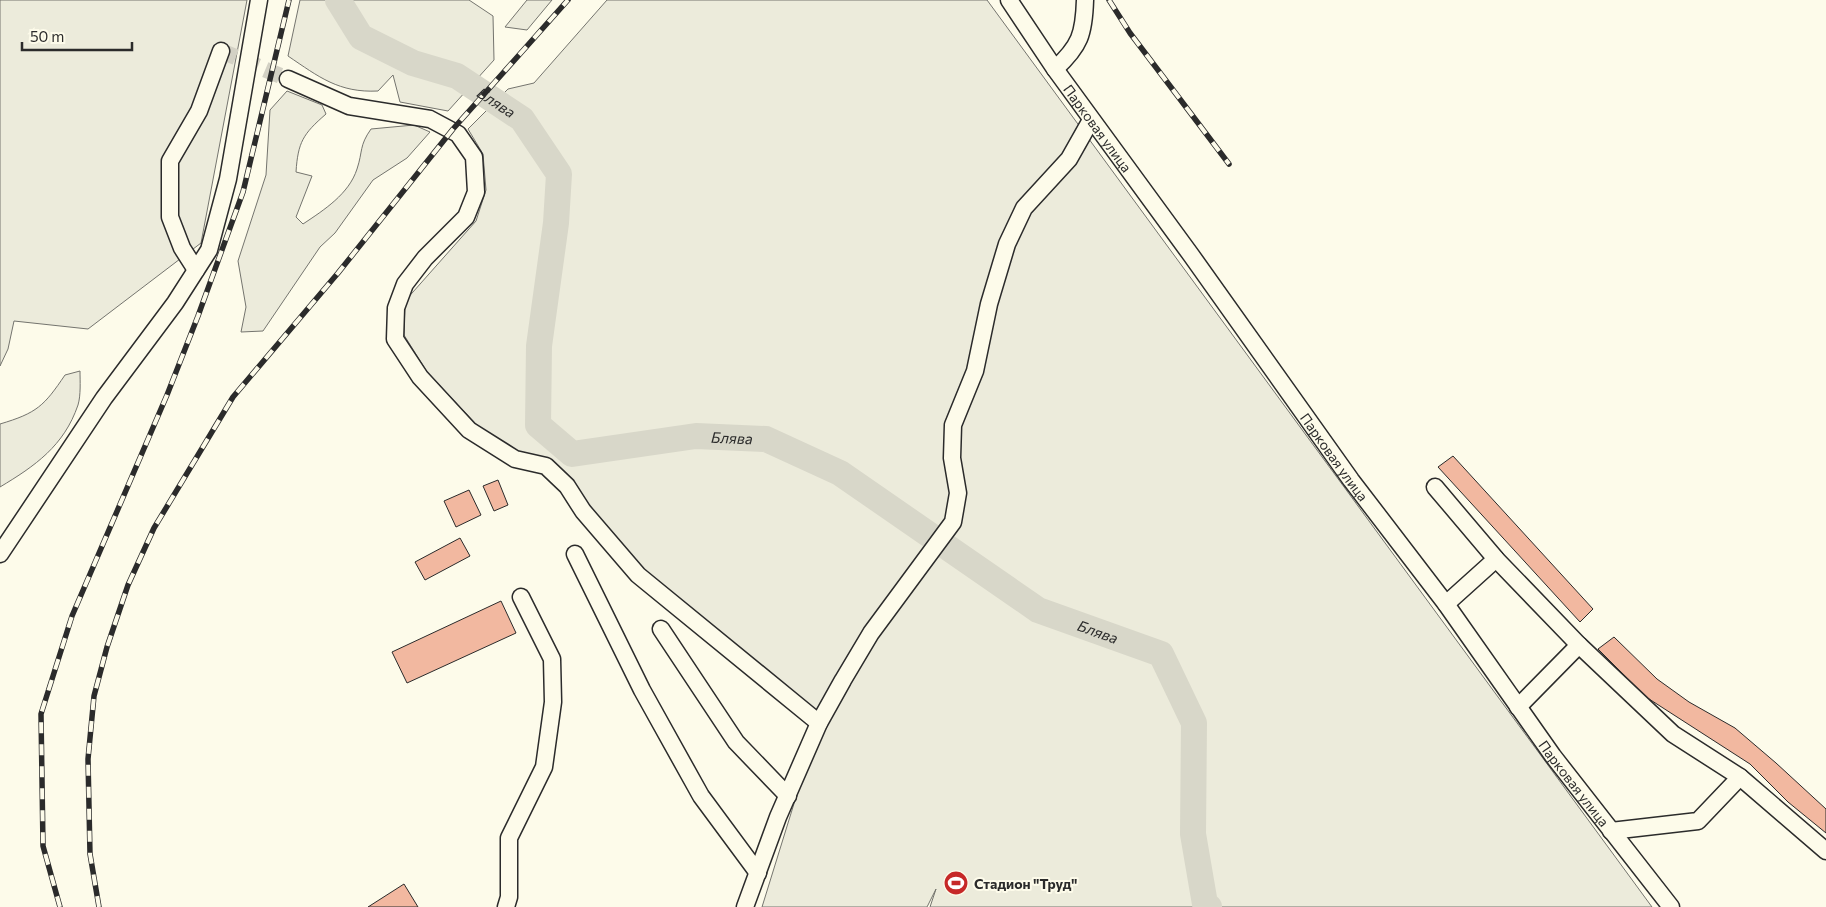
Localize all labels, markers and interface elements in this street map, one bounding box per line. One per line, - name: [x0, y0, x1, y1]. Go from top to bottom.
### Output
- scale bar: [22, 20, 132, 52]
- text: 50 m: [30, 27, 64, 45]
- street label: Парковая улица: [1060, 81, 1136, 175]
- water label: Блява: [474, 83, 519, 121]
- street label: Парковая улица: [1297, 409, 1372, 504]
- water label: Блява: [711, 428, 753, 447]
- water label: Блява: [1075, 616, 1121, 647]
- street label: Парковая улица: [1536, 737, 1613, 830]
- sports icon: Стадион "Труд": [943, 870, 969, 896]
- place label: Стадион "Труд": [974, 875, 1077, 892]

